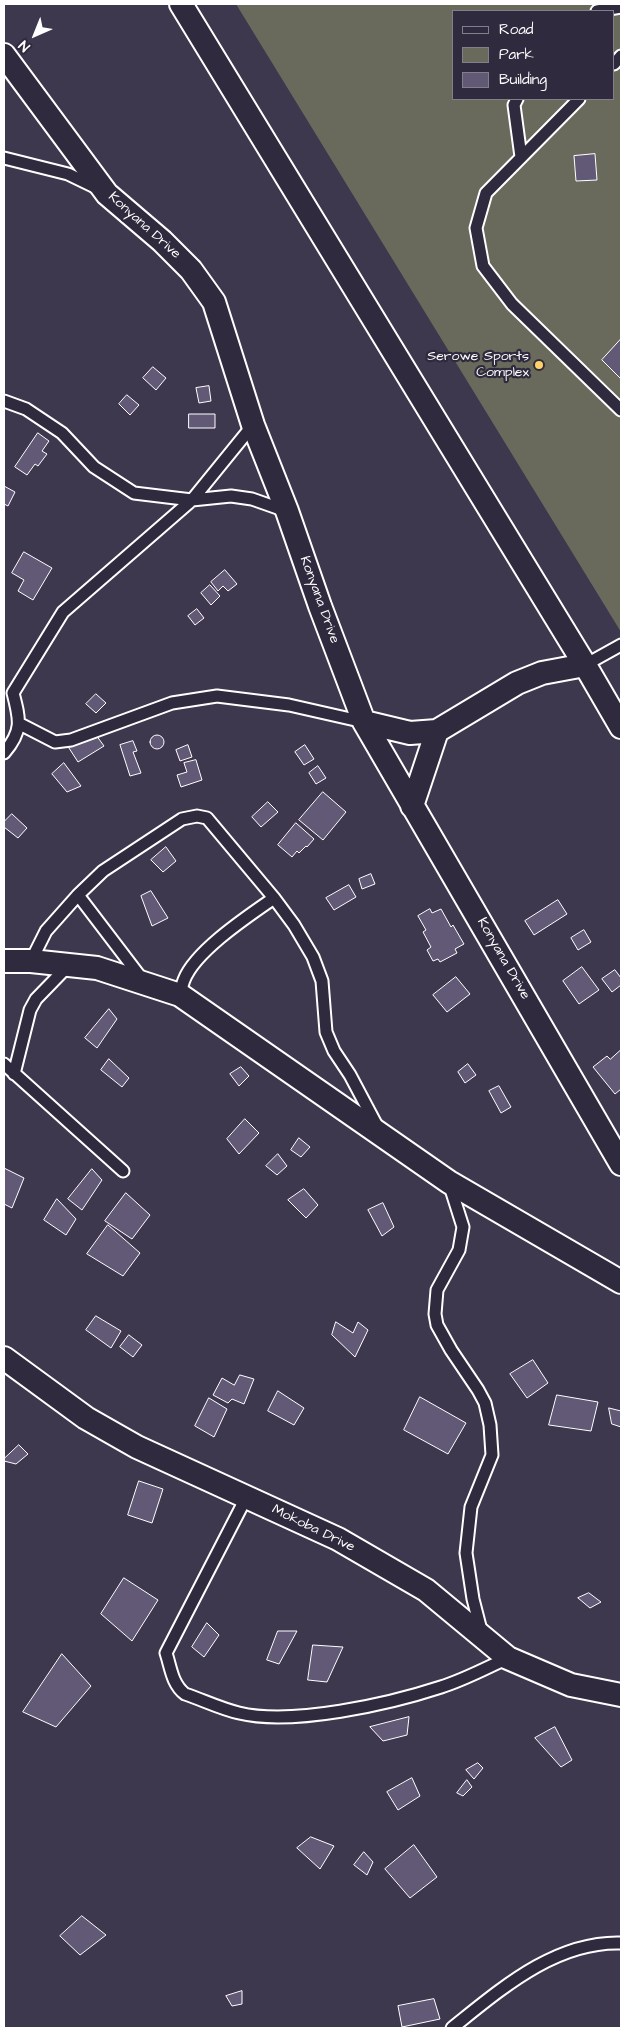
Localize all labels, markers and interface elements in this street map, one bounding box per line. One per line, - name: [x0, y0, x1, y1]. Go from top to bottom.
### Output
- north arrow: [10, 10, 60, 60]
- legend: [452, 10, 615, 100]
- text: Road: [499, 19, 533, 40]
- text: N: [14, 36, 35, 56]
- text: Park: [499, 44, 534, 65]
- text: Building: [499, 69, 547, 90]
- street label: Konyana Drive: [104, 189, 184, 263]
- place label: Serowe Sports Complex: [427, 349, 529, 382]
- marker: Serowe Sports Complex: [533, 359, 545, 371]
- street label: Konyana Drive: [295, 554, 343, 646]
- street label: Konyana Drive: [473, 915, 533, 1003]
- street label: Mokoba Drive: [269, 1502, 357, 1556]

